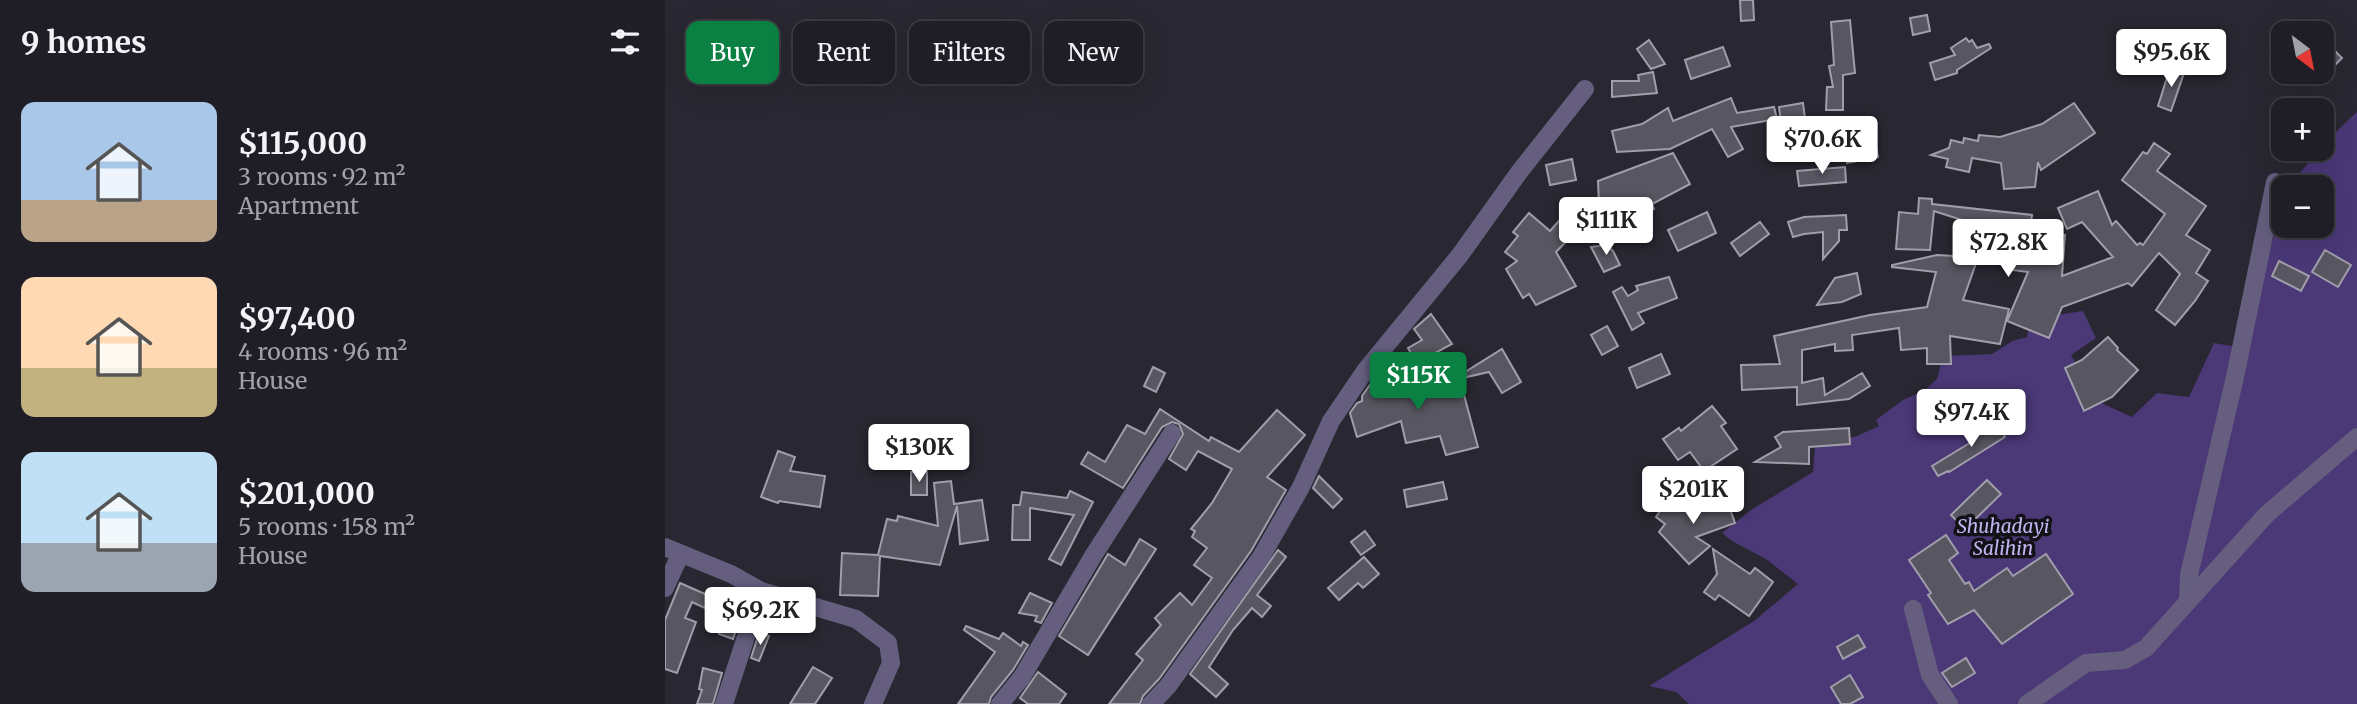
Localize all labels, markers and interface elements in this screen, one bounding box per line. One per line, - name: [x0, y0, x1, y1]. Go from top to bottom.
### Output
- chip: Buy: [686, 21, 779, 84]
- chip: Rent: [793, 21, 895, 84]
- chip: Filters: [909, 21, 1030, 84]
- chip: New: [1044, 21, 1143, 84]
- north arrow: [2271, 21, 2335, 84]
- map controls: [2271, 21, 2334, 238]
- text: 9 homes: [21, 23, 147, 61]
- icon: filters: [606, 23, 644, 61]
- pin: $95.6K: [2114, 29, 2228, 89]
- text: $95.6K: [2132, 37, 2210, 66]
- button: +: [2271, 98, 2334, 161]
- pin: $70.6K: [1765, 116, 1879, 176]
- text: $115,000: [238, 124, 367, 162]
- text: $70.6K: [1783, 124, 1861, 153]
- icon: home: [77, 130, 161, 214]
- text: 3 rooms · 92 m²: [238, 162, 405, 191]
- button: −: [2271, 175, 2334, 238]
- text: Apartment: [238, 191, 359, 220]
- pin: $111K: [1557, 198, 1655, 257]
- text: $111K: [1575, 205, 1637, 234]
- pin: $72.8K: [1951, 219, 2065, 279]
- text: $72.8K: [1969, 227, 2047, 256]
- text: $97,400: [238, 299, 356, 337]
- icon: home: [77, 305, 161, 389]
- text: 4 rooms · 96 m²: [238, 337, 407, 366]
- pin: $115K: [1369, 352, 1467, 412]
- text: $115K: [1386, 360, 1450, 389]
- text: House: [238, 366, 307, 395]
- pin: $97.4K: [1914, 390, 2028, 449]
- text: $97.4K: [1933, 397, 2009, 426]
- pin: $130K: [870, 424, 968, 484]
- text: $130K: [884, 432, 954, 461]
- pin: $201K: [1644, 466, 1742, 526]
- text: $201,000: [238, 474, 375, 512]
- text: $201K: [1658, 474, 1728, 503]
- icon: home: [77, 480, 161, 564]
- text: 5 rooms · 158 m²: [238, 512, 415, 541]
- park label: Shuhadayi Salihin: [1957, 514, 2049, 560]
- text: House: [238, 541, 307, 570]
- pin: $69.2K: [703, 588, 817, 647]
- text: $69.2K: [721, 595, 799, 624]

